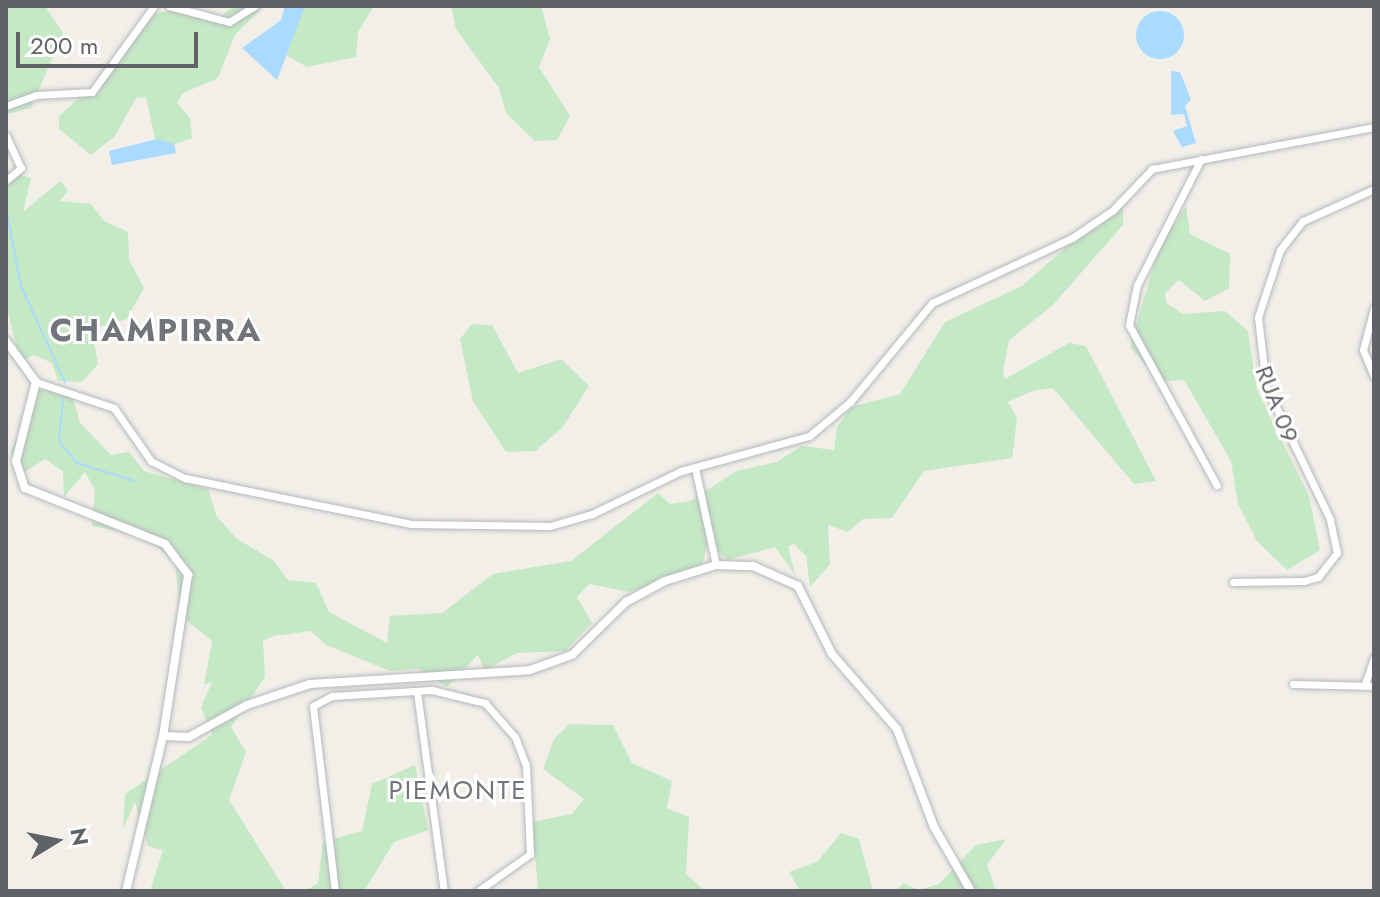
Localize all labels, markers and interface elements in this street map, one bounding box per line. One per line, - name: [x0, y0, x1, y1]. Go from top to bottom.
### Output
- scale bar: [20, 16, 202, 66]
- text: 200 m: [30, 28, 98, 63]
- district label: CHAMPIRRA: [50, 311, 262, 349]
- street label: RUA 09: [1249, 362, 1305, 446]
- district label: PIEMONTE: [388, 775, 528, 807]
- north arrow: [16, 801, 96, 881]
- text: N: [62, 825, 97, 848]

